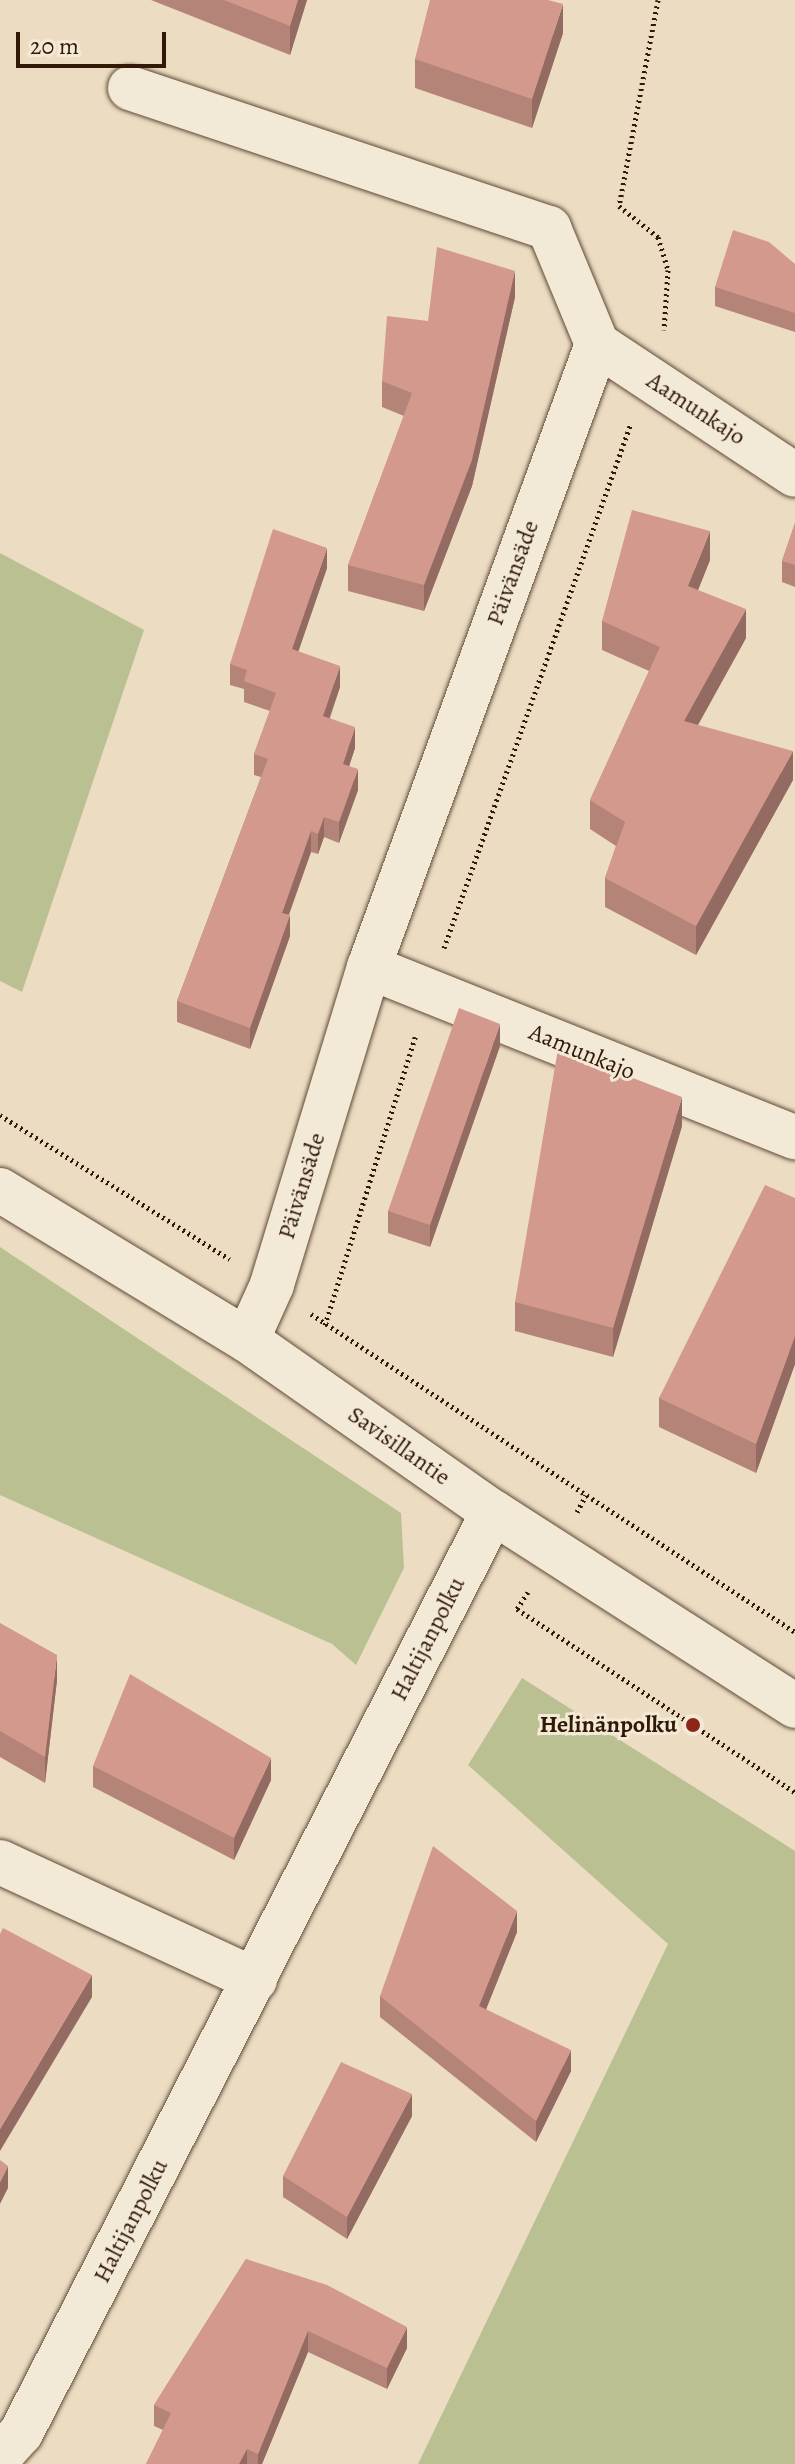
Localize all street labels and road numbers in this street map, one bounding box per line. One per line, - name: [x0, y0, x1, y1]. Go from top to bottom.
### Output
- street label: Aamunkajo: [641, 366, 751, 452]
- street label: Päivänsäde: [481, 516, 545, 630]
- street label: Aamunkajo: [525, 1018, 639, 1086]
- street label: Päivänsäde: [272, 1129, 332, 1243]
- street label: Savisillantie: [342, 1400, 456, 1492]
- street label: Haltijanpolku: [385, 1572, 471, 1706]
- street label: Haltijanpolku: [88, 2154, 174, 2288]

